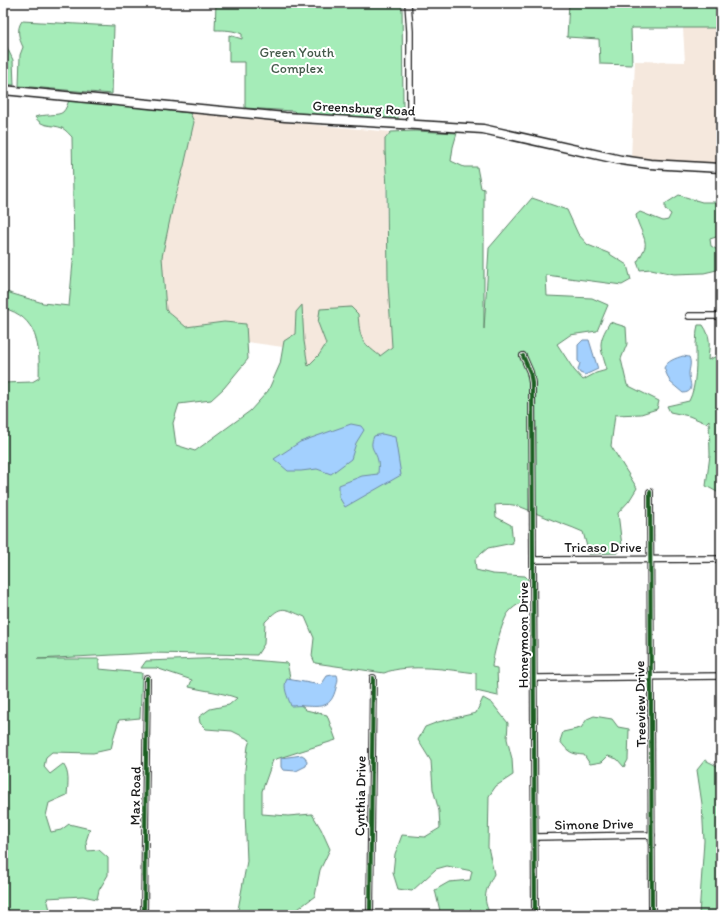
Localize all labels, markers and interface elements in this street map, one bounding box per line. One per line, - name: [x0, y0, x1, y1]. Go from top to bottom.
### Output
- park label: Green Youth Complex: [260, 44, 335, 77]
- street label: Greensburg Road: [312, 97, 416, 120]
- street label: Tricaso Drive: [564, 539, 642, 556]
- street label: Honeymoon Drive: [515, 582, 532, 688]
- street label: Treeview Drive: [631, 660, 650, 748]
- street label: Cynthia Drive: [351, 755, 370, 836]
- street label: Max Road: [126, 766, 145, 826]
- street label: Simone Drive: [554, 815, 634, 834]

